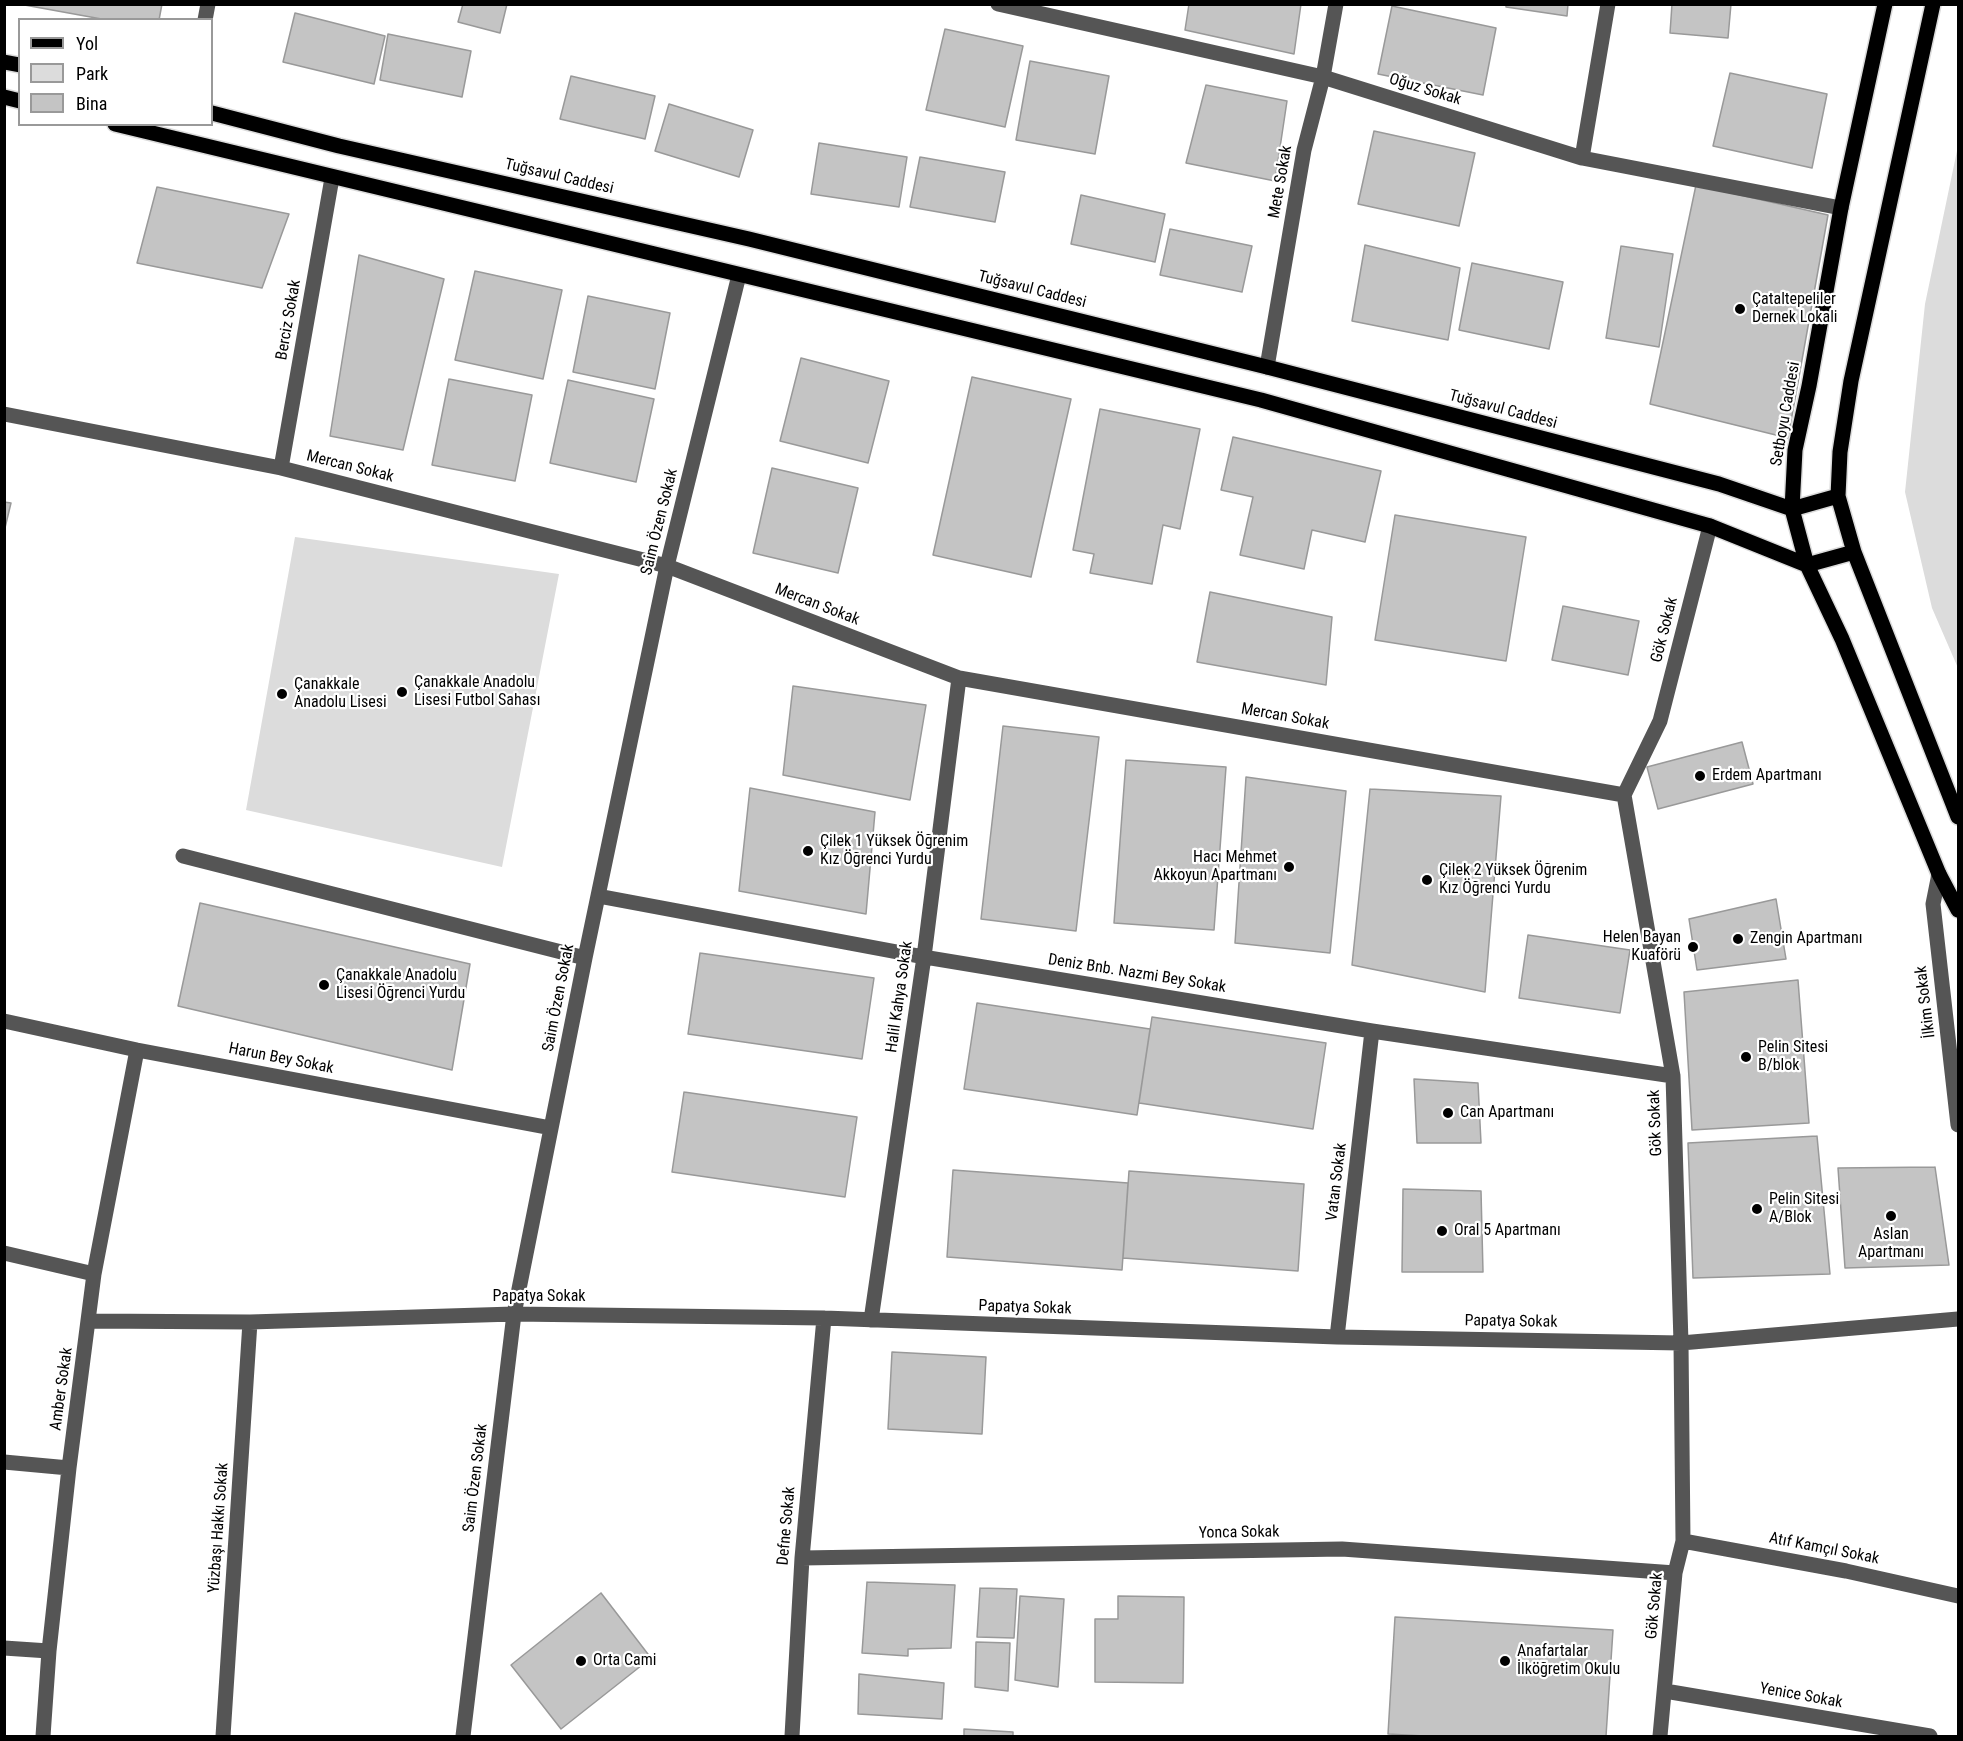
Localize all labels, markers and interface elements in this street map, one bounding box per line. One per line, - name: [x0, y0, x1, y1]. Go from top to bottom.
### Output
- legend: [18, 18, 213, 126]
- text: Yol: [76, 33, 98, 54]
- text: Park: [76, 63, 108, 84]
- street label: Oğuz Sokak: [1387, 70, 1463, 110]
- text: Bina: [76, 93, 107, 114]
- street label: Mete Sokak: [1265, 144, 1297, 220]
- street label: Tuğsavul Caddesi: [503, 155, 615, 199]
- street label: Tuğsavul Caddesi: [976, 267, 1088, 313]
- street label: Berciz Sokak: [273, 278, 305, 362]
- place label: Çataltepeliler Dernek Lokali: [1752, 290, 1838, 328]
- marker: Çataltepeliler Dernek Lokali: [1733, 302, 1747, 316]
- street label: Setboyu Caddesi: [1767, 360, 1805, 468]
- street label: Tuğsavul Caddesi: [1447, 386, 1559, 434]
- street label: Mercan Sokak: [304, 447, 396, 487]
- street label: Saim Özen Sokak: [637, 467, 683, 577]
- street label: Mercan Sokak: [772, 580, 862, 630]
- street label: Gök Sokak: [1648, 595, 1682, 665]
- place label: Çanakkale Anadolu Lisesi Futbol Sahası: [414, 673, 540, 711]
- place label: Çanakkale Anadolu Lisesi: [294, 675, 387, 713]
- marker: Çanakkale Anadolu Lisesi Futbol Sahası: [395, 685, 409, 699]
- marker: Çanakkale Anadolu Lisesi: [275, 687, 289, 701]
- street label: Mercan Sokak: [1239, 700, 1331, 734]
- place label: Erdem Apartmanı: [1712, 766, 1822, 786]
- marker: Erdem Apartmanı: [1693, 769, 1707, 783]
- place label: Çilek 1 Yüksek Öğrenim Kız Öğrenci Yurdu: [820, 832, 968, 870]
- marker: Çilek 1 Yüksek Öğrenim Kız Öğrenci Yurdu: [801, 844, 815, 858]
- place label: Hacı Mehmet Akkoyun Apartmanı: [1154, 848, 1277, 886]
- marker: Hacı Mehmet Akkoyun Apartmanı: [1282, 860, 1296, 874]
- place label: Çilek 2 Yüksek Öğrenim Kız Öğrenci Yurdu: [1439, 861, 1587, 899]
- marker: Çilek 2 Yüksek Öğrenim Kız Öğrenci Yurdu: [1420, 873, 1434, 887]
- place label: Helen Bayan Kuaförü: [1603, 928, 1681, 966]
- place label: Zengin Apartmanı: [1750, 929, 1862, 949]
- marker: Zengin Apartmanı: [1731, 932, 1745, 946]
- street label: Halil Kahya Sokak: [883, 940, 917, 1054]
- marker: Helen Bayan Kuaförü: [1686, 940, 1700, 954]
- street label: Saim Özen Sokak: [539, 943, 579, 1053]
- street label: Deniz Bnb. Nazmi Bey Sokak: [1047, 950, 1227, 998]
- street label: İlkim Sokak: [1912, 965, 1940, 1039]
- place label: Çanakkale Anadolu Lisesi Öğrenci Yurdu: [336, 966, 465, 1004]
- marker: Çanakkale Anadolu Lisesi Öğrenci Yurdu: [317, 978, 331, 992]
- place label: Pelin Sitesi B/blok: [1758, 1038, 1828, 1076]
- street label: Harun Bey Sokak: [227, 1039, 335, 1079]
- marker: Pelin Sitesi B/blok: [1739, 1050, 1753, 1064]
- street label: Gök Sokak: [1645, 1089, 1667, 1157]
- place label: Can Apartmanı: [1460, 1103, 1554, 1123]
- marker: Can Apartmanı: [1441, 1106, 1455, 1120]
- street label: Vatan Sokak: [1323, 1142, 1351, 1222]
- place label: Pelin Sitesi A/Blok: [1769, 1190, 1839, 1228]
- marker: Pelin Sitesi A/Blok: [1750, 1202, 1764, 1216]
- marker: Aslan Apartmanı: [1884, 1209, 1898, 1223]
- place label: Oral 5 Apartmanı: [1454, 1221, 1561, 1241]
- marker: Oral 5 Apartmanı: [1435, 1224, 1449, 1238]
- place label: Aslan Apartmanı: [1858, 1225, 1924, 1263]
- street label: Papatya Sokak: [492, 1287, 586, 1307]
- street label: Papatya Sokak: [978, 1297, 1072, 1319]
- street label: Papatya Sokak: [1464, 1312, 1558, 1332]
- street label: Amber Sokak: [47, 1346, 77, 1432]
- street label: Saim Özen Sokak: [460, 1423, 492, 1533]
- street label: Yüzbaşı Hakkı Sokak: [205, 1462, 233, 1594]
- street label: Defne Sokak: [774, 1486, 800, 1566]
- street label: Yonca Sokak: [1198, 1523, 1280, 1543]
- street label: Atıf Kamçıl Sokak: [1767, 1529, 1881, 1569]
- street label: Gök Sokak: [1643, 1572, 1667, 1640]
- place label: Anafartalar İlköğretim Okulu: [1517, 1642, 1620, 1680]
- place label: Orta Cami: [593, 1651, 656, 1671]
- marker: Orta Cami: [574, 1654, 588, 1668]
- marker: Anafartalar İlköğretim Okulu: [1498, 1654, 1512, 1668]
- street label: Yenice Sokak: [1758, 1679, 1844, 1713]

